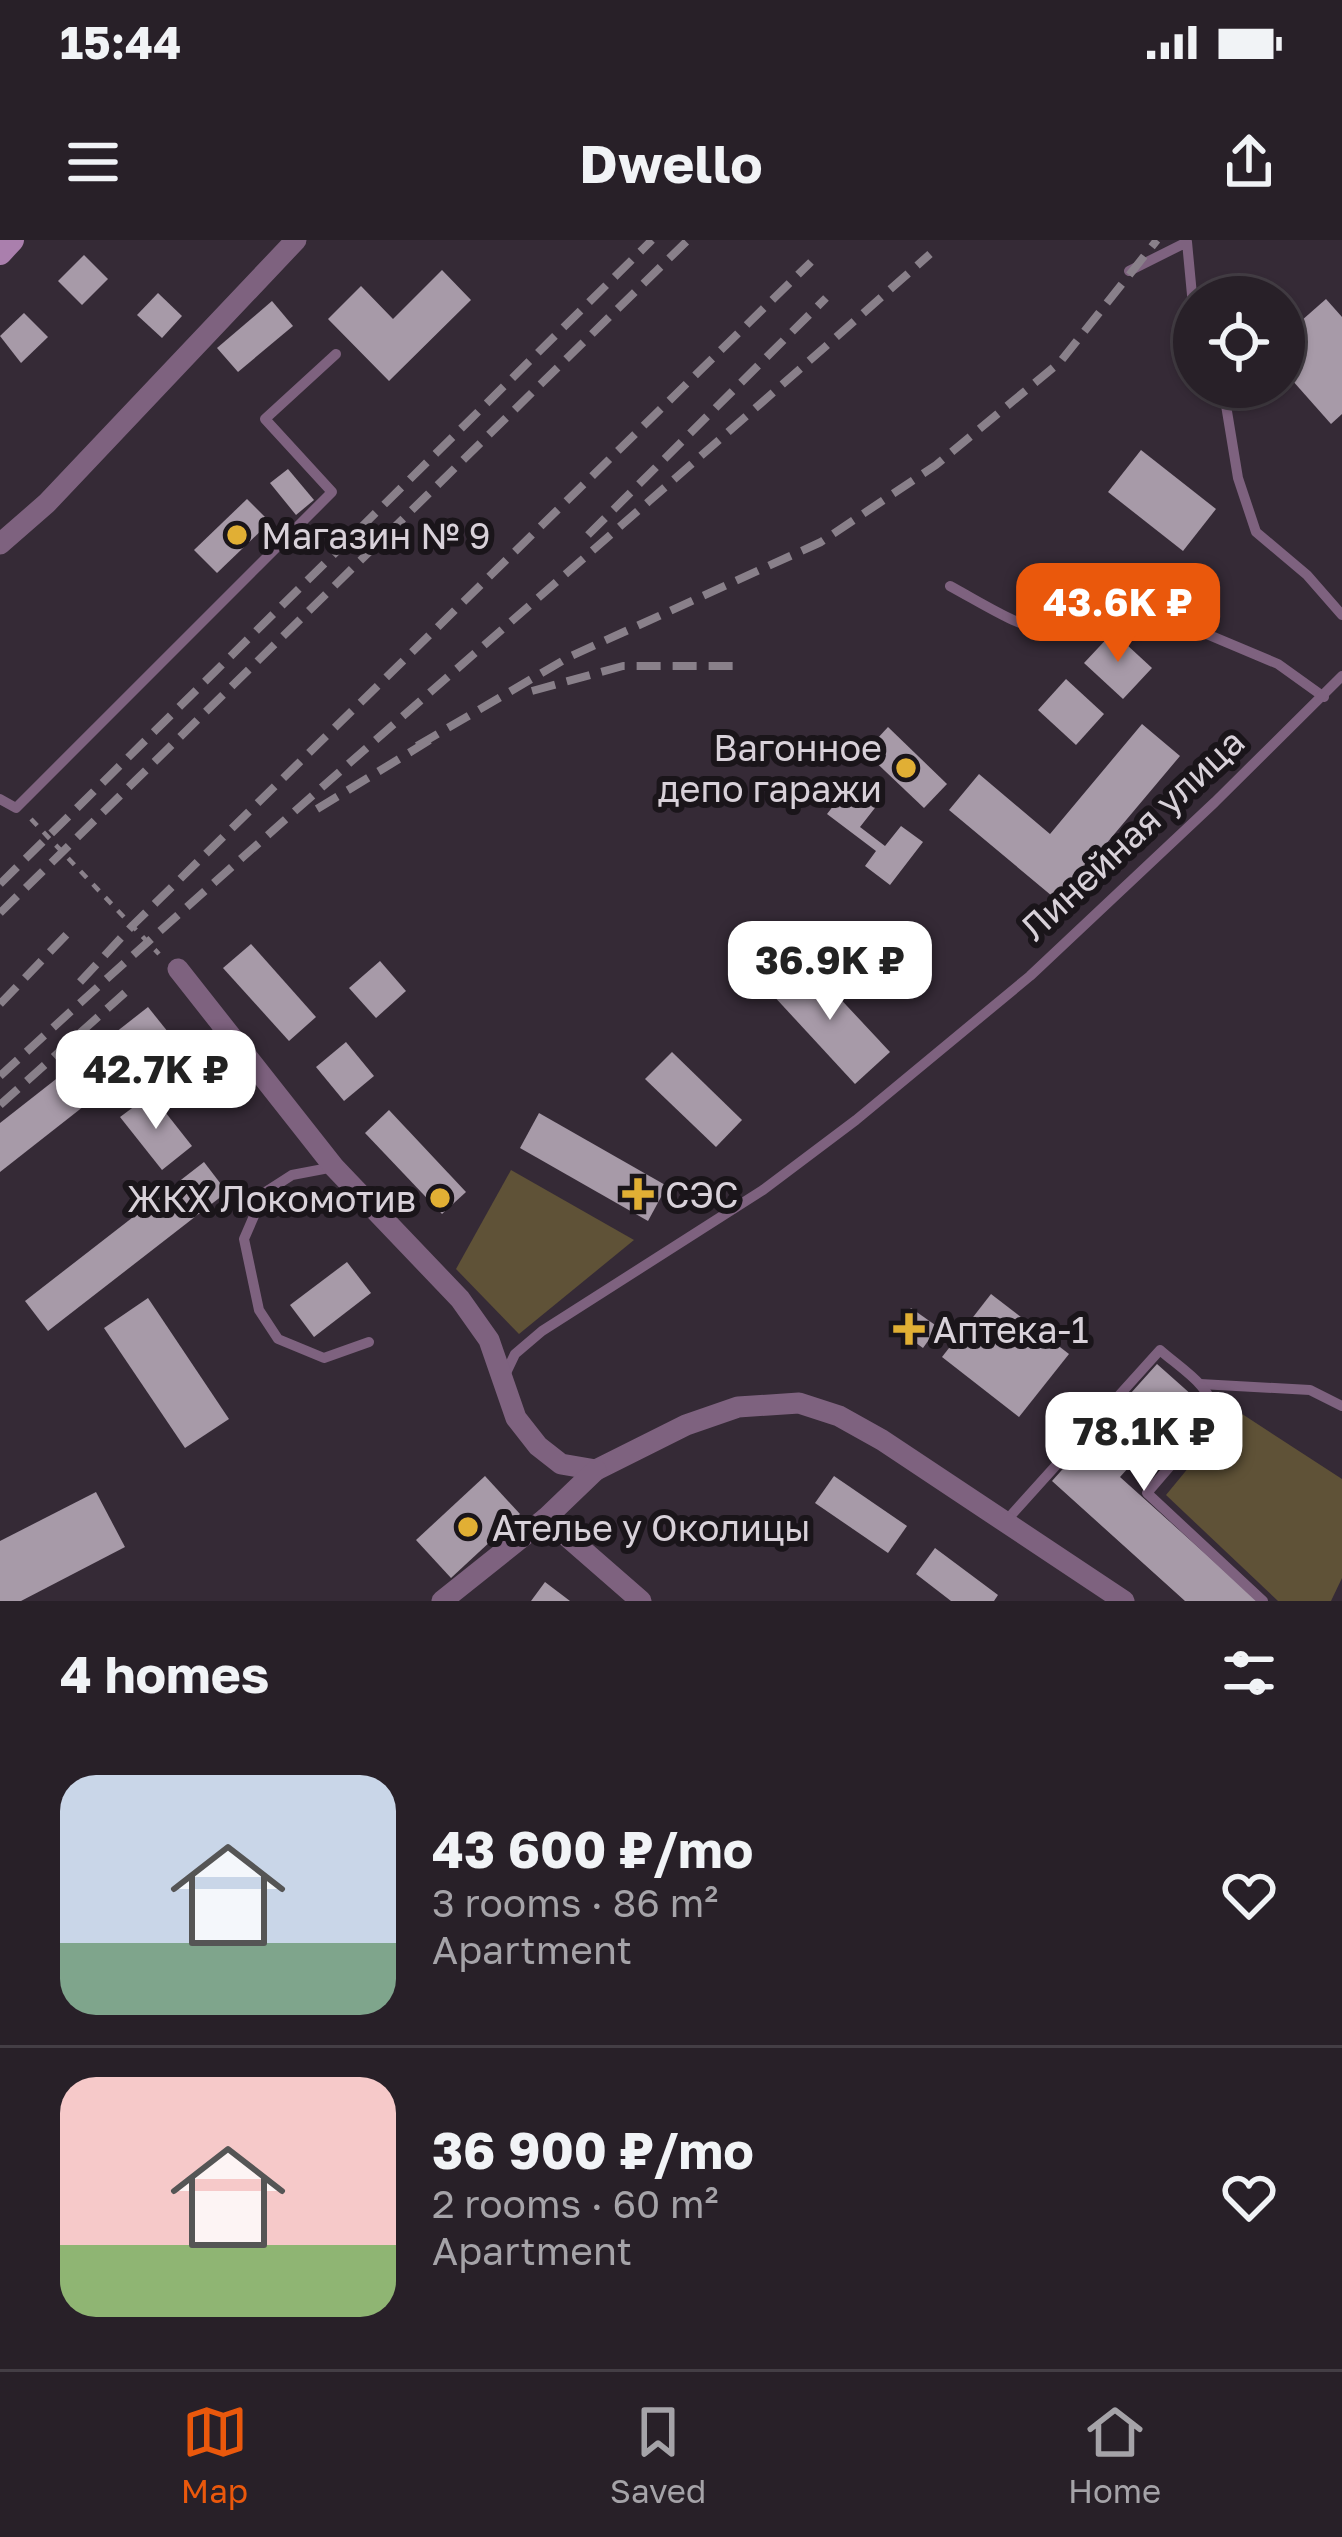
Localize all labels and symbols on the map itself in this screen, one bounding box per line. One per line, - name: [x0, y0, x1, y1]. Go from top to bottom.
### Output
- place label: Магазин № 9: [261, 514, 491, 557]
- marker: Магазин № 9: [224, 522, 250, 548]
- pin: 43.6K ₽: [1007, 563, 1229, 665]
- street label: Линейная улица: [1011, 719, 1253, 949]
- place label: Вагонное депо гаражи: [658, 726, 882, 810]
- marker: Вагонное депо гаражи: [893, 755, 919, 781]
- pin: 36.9K ₽: [719, 921, 941, 1023]
- pin: 42.7K ₽: [45, 1030, 267, 1132]
- place label: СЭС: [665, 1173, 738, 1216]
- place label: ЖКХ Локомотив: [127, 1177, 416, 1220]
- marker: СЭС: [622, 1178, 654, 1210]
- marker: ЖКХ Локомотив: [427, 1185, 453, 1211]
- place label: Аптека-1: [933, 1308, 1089, 1351]
- marker: Аптека-1: [896, 1316, 922, 1342]
- pin: 78.1K ₽: [1033, 1392, 1255, 1494]
- place label: Ателье у Околицы: [492, 1506, 811, 1549]
- marker: Ателье у Околицы: [455, 1514, 481, 1540]

